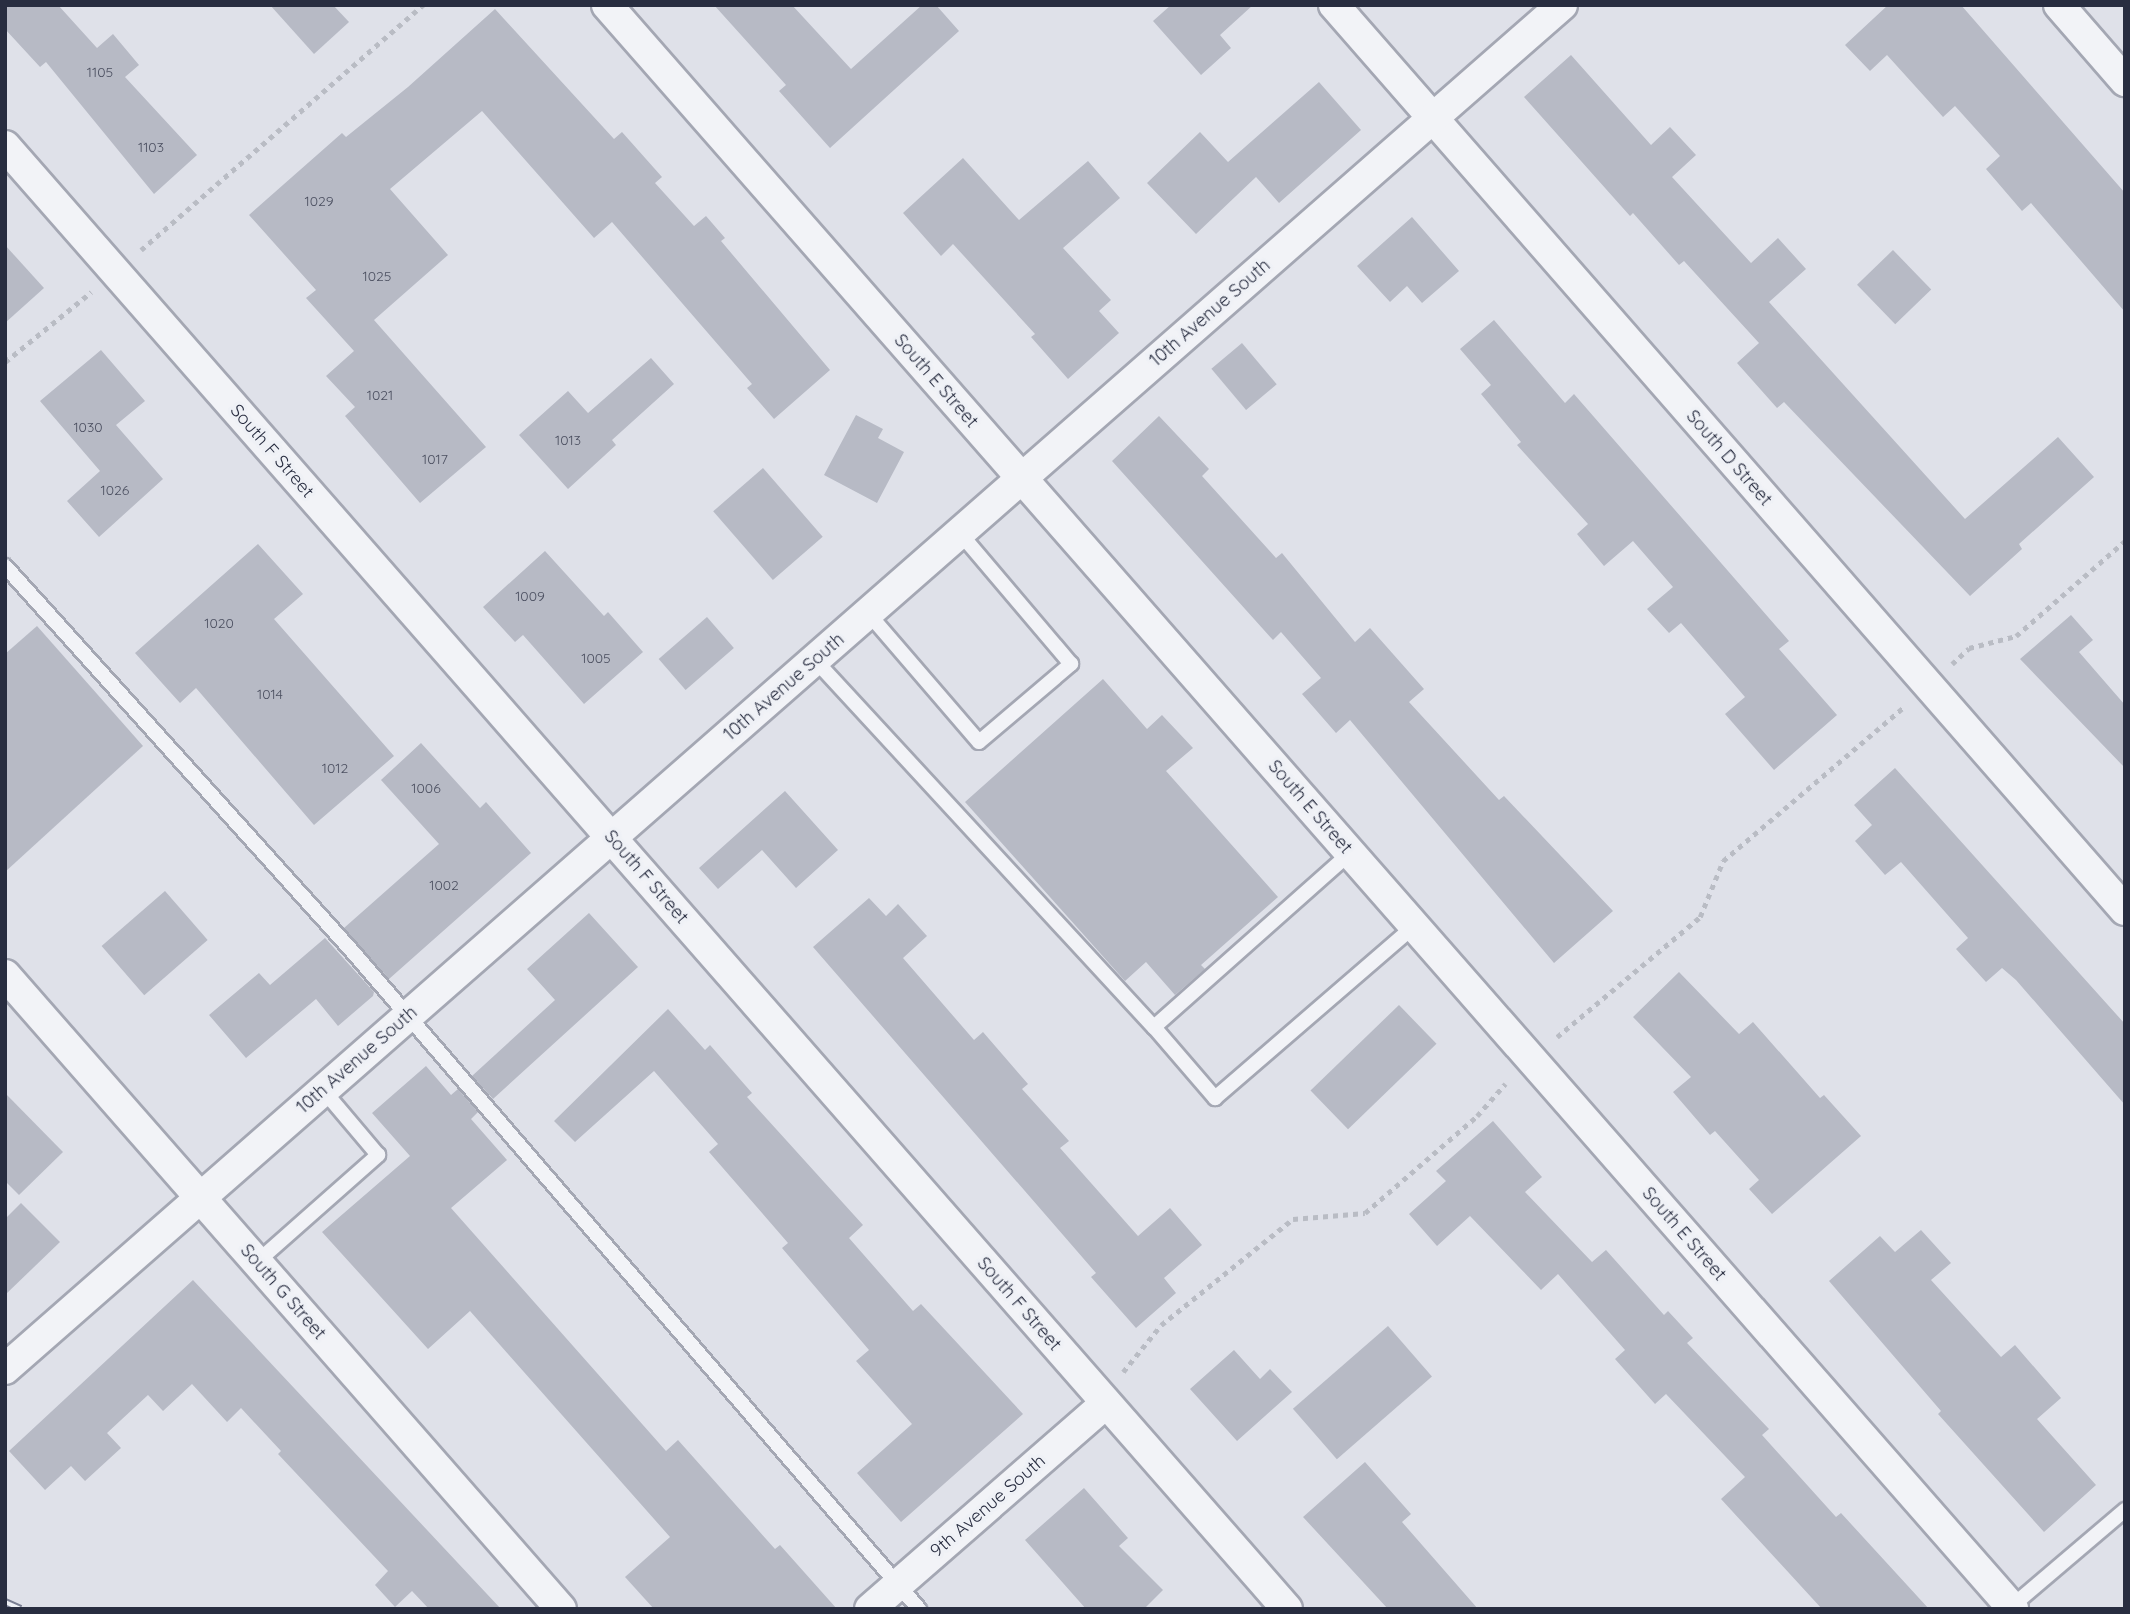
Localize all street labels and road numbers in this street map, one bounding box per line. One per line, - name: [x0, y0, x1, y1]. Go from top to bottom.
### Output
- street label: 10th Avenue South: [1145, 255, 1275, 371]
- street label: South E Street: [890, 330, 982, 432]
- street label: South F Street: [226, 400, 318, 502]
- street label: South D Street: [1682, 406, 1776, 510]
- street label: 10th Avenue South: [719, 629, 849, 745]
- street label: South E Street: [1264, 756, 1356, 858]
- street label: South F Street: [600, 826, 692, 928]
- street label: 10th Avenue South: [292, 1002, 422, 1118]
- street label: South E Street: [1638, 1183, 1730, 1285]
- street label: South G Street: [236, 1240, 330, 1344]
- street label: South F Street: [973, 1253, 1065, 1355]
- street label: 9th Avenue South: [926, 1450, 1050, 1562]

